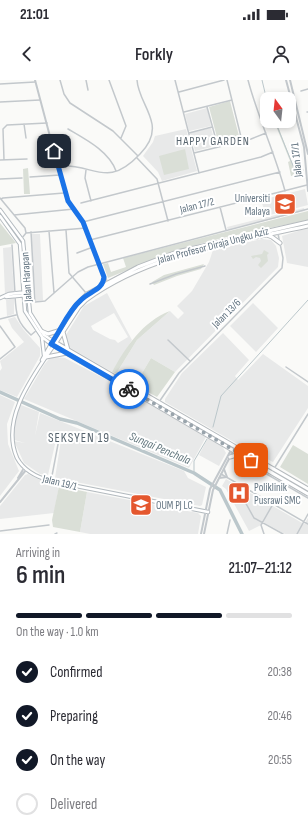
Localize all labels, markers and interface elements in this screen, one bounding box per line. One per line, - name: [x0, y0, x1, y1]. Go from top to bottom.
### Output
- text: 21:01: [20, 5, 49, 24]
- icon: back: [16, 43, 38, 65]
- icon: person: [270, 43, 292, 65]
- text: Forkly: [135, 44, 173, 65]
- north arrow: [260, 92, 296, 128]
- map controls: [260, 92, 296, 128]
- pin: [37, 134, 71, 168]
- district label: HAPPY GARDEN: [176, 134, 250, 149]
- icon: home: [43, 140, 65, 162]
- street label: Jalan 17/1: [288, 142, 305, 179]
- school or university icon: Universiti Malaya: [272, 191, 298, 217]
- place label: Universiti Malaya: [235, 192, 270, 218]
- street label: Jalan 17/2: [178, 195, 216, 216]
- street label: Jalan Profesor Diraja Ungku Aziz: [155, 224, 270, 267]
- street label: Jalan Harapan: [18, 251, 35, 303]
- street label: Jalan 13/6: [208, 296, 244, 331]
- courier: [109, 369, 149, 409]
- icon: bike: [118, 378, 140, 400]
- water label: Sungai Penchala: [127, 429, 193, 468]
- district label: SEKSYEN 19: [48, 430, 110, 446]
- pin: [234, 443, 268, 477]
- icon: bag: [240, 449, 262, 471]
- street label: Jalan 19/1: [40, 472, 79, 493]
- hospital icon: Poliklinik Pusrawi SMC: [226, 480, 252, 506]
- place label: Poliklinik Pusrawi SMC: [254, 481, 301, 507]
- school or university icon: OUM PJ LC: [128, 492, 154, 518]
- place label: OUM PJ LC: [156, 499, 193, 512]
- text: Arriving in: [16, 545, 60, 561]
- text: 21:07–21:12: [228, 559, 292, 578]
- text: 6 min: [16, 560, 65, 591]
- text: On the way · 1.0 km: [16, 624, 99, 640]
- icon: check: [16, 661, 38, 683]
- text: Confirmed: [50, 663, 103, 682]
- text: 20:38: [267, 664, 292, 680]
- icon: check: [16, 705, 38, 727]
- text: Preparing: [50, 707, 98, 726]
- text: 20:46: [267, 708, 292, 724]
- icon: check: [16, 749, 38, 771]
- text: On the way: [50, 751, 105, 770]
- text: 20:55: [268, 752, 292, 768]
- text: Delivered: [50, 795, 97, 814]

